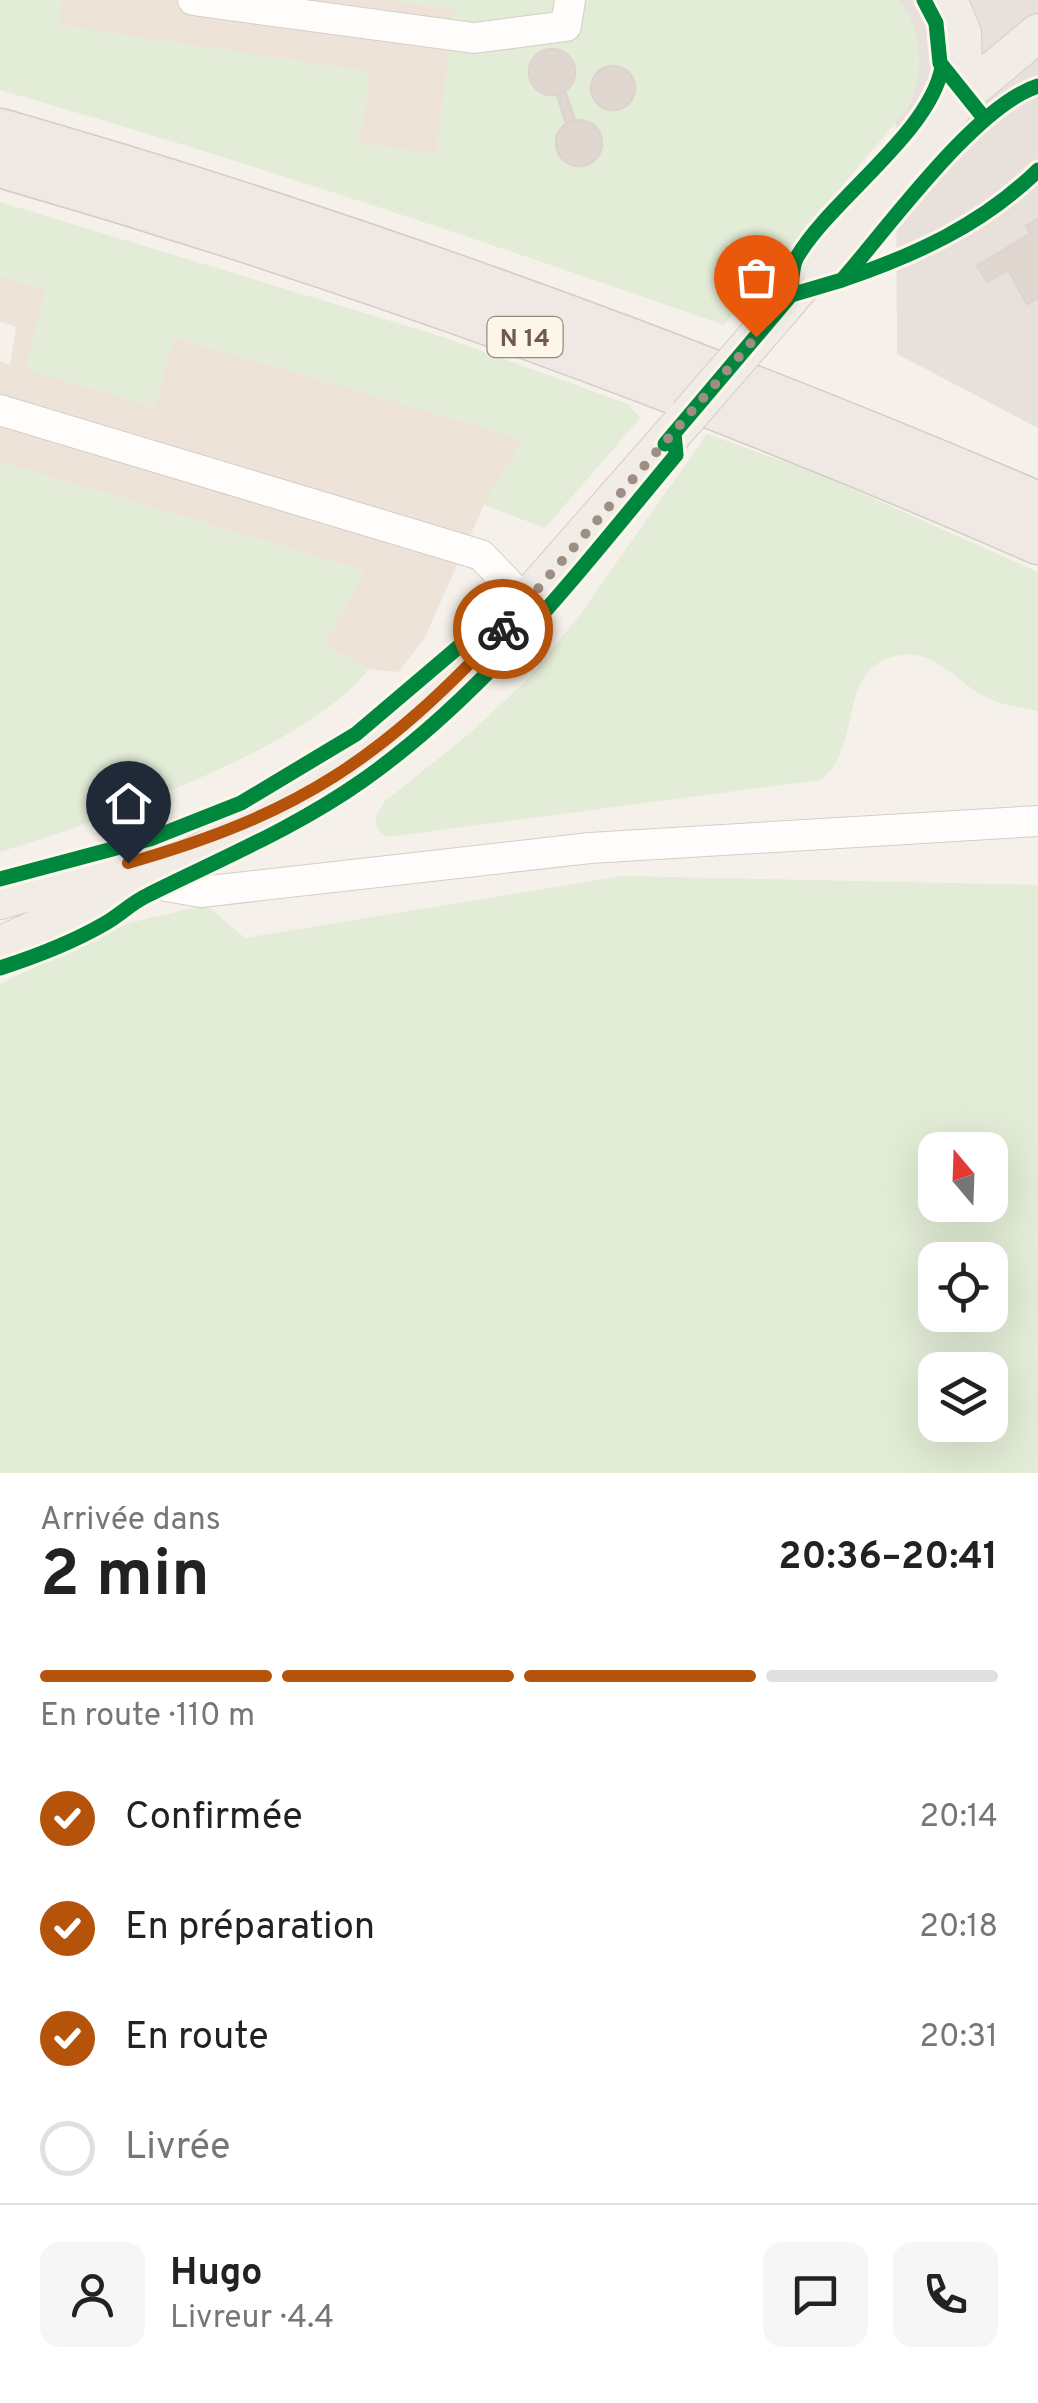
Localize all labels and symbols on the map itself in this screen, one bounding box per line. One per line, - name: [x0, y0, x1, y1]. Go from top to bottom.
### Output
- pin: [714, 235, 799, 338]
- road number: N 14: [488, 317, 562, 357]
- courier: [453, 579, 553, 679]
- pin: [86, 761, 171, 864]
- north arrow: [918, 1132, 1008, 1222]

